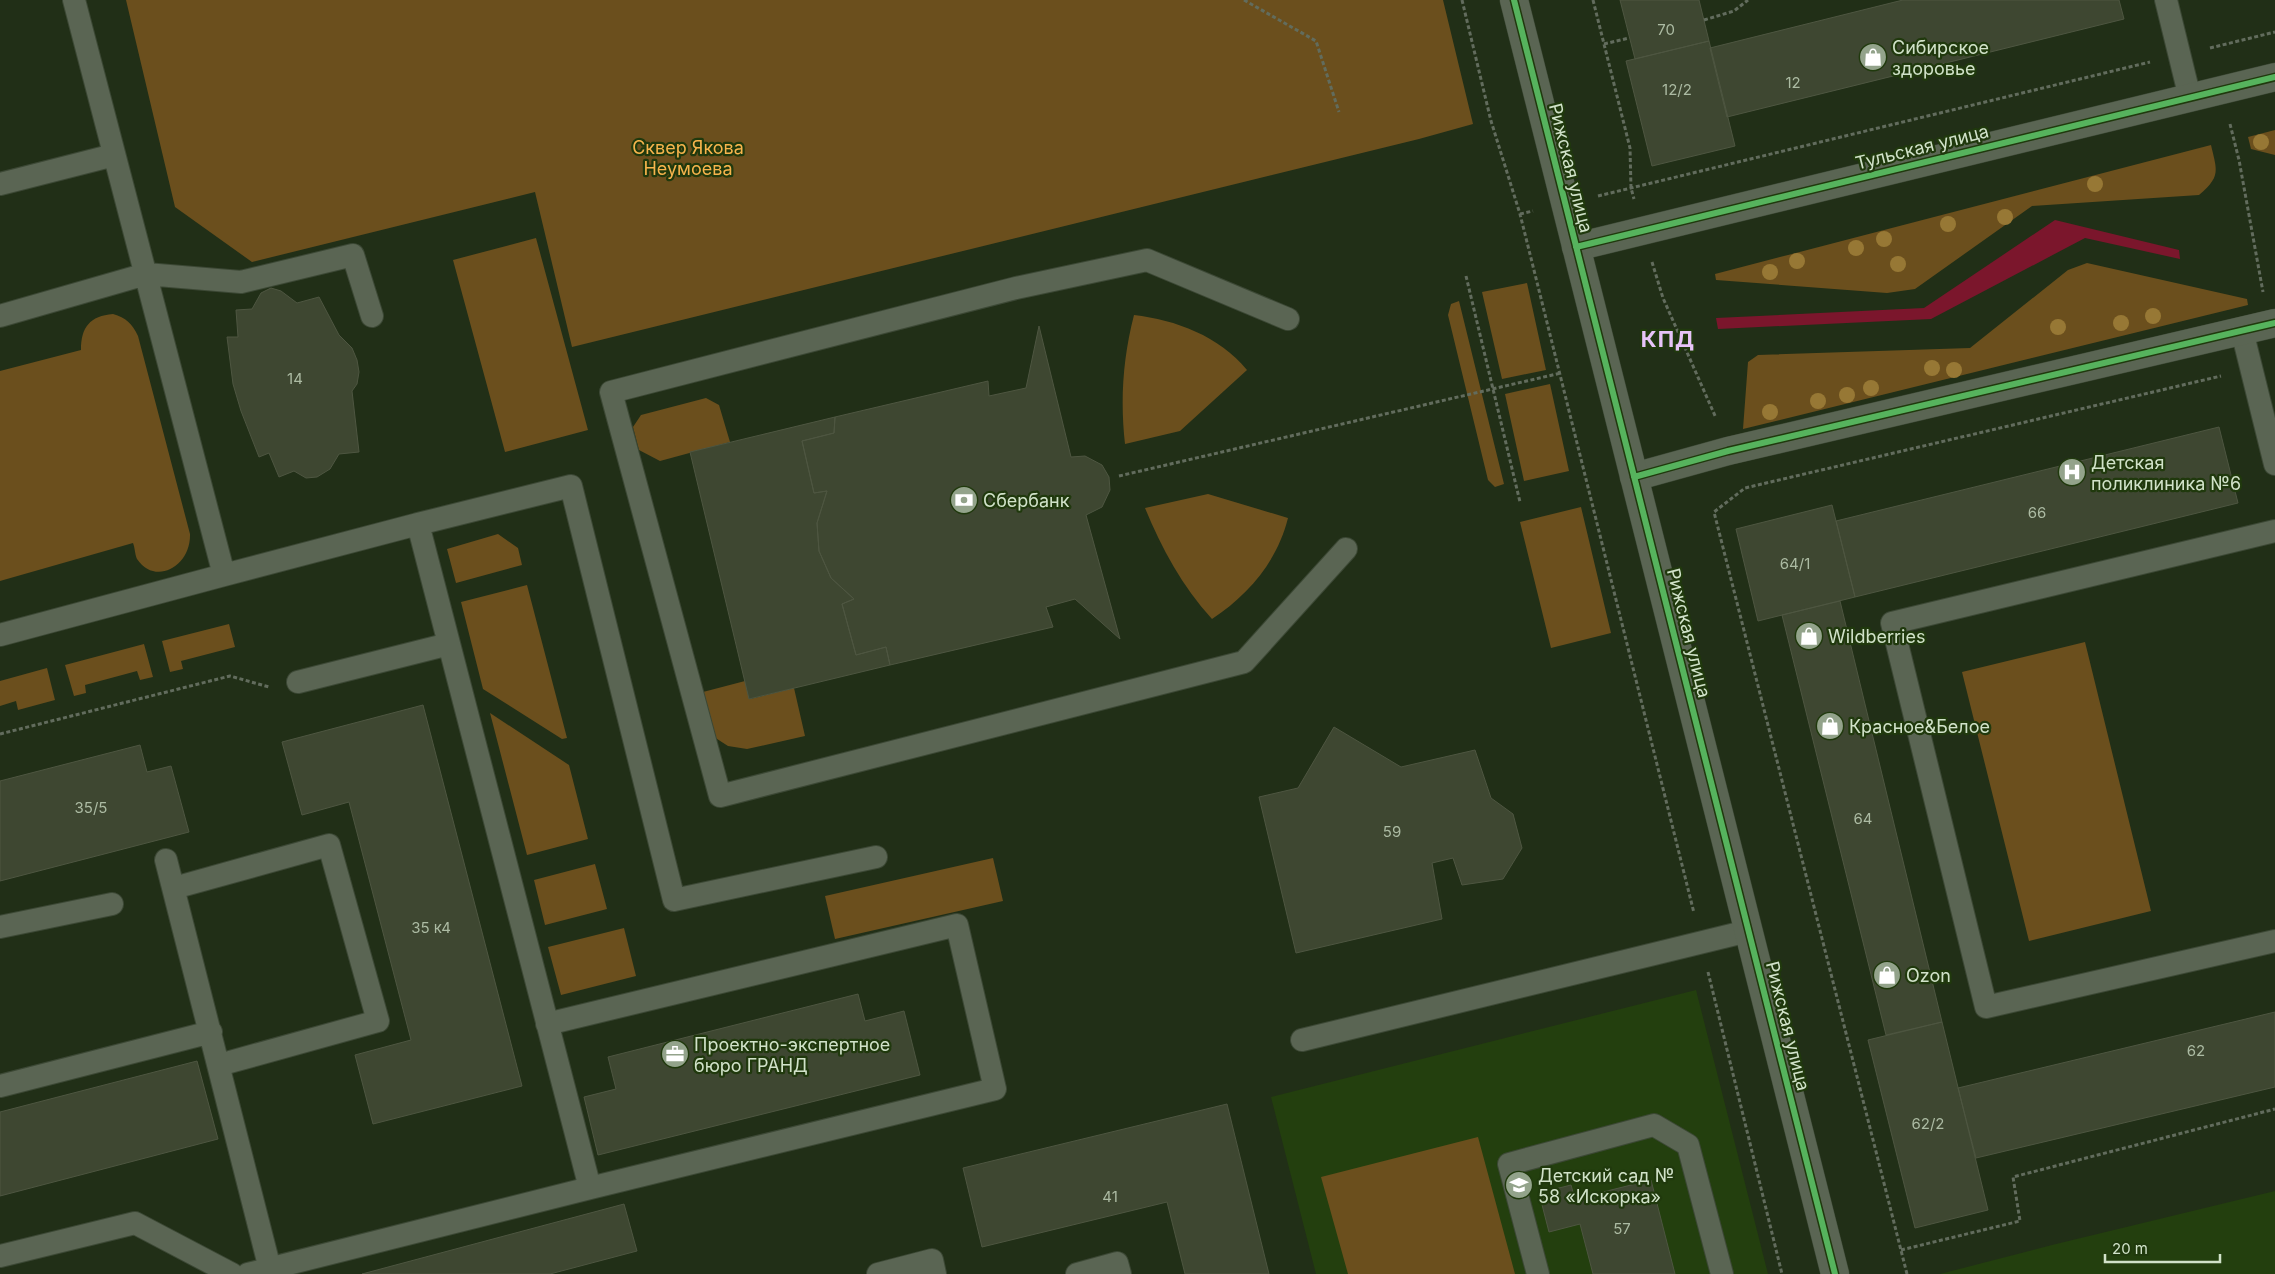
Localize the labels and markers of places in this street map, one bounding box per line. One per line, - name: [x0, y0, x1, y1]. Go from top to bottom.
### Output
- place label: Сибирское здоровье: [1892, 37, 1989, 79]
- shop icon: Сибирское здоровье: [1858, 42, 1888, 72]
- place label: Детская поликлиника №6: [2091, 452, 2241, 494]
- hospital icon: Детская поликлиника №6: [2057, 457, 2087, 487]
- bank icon: Сбербанк: [949, 485, 979, 515]
- place label: Сбербанк: [983, 490, 1070, 511]
- shop icon: Wildberries: [1794, 621, 1824, 651]
- place label: Wildberries: [1828, 626, 1925, 647]
- shop icon: Красное&Белое: [1815, 711, 1845, 741]
- place label: Красное&Белое: [1849, 716, 1990, 737]
- shop icon: Ozon: [1872, 960, 1902, 990]
- place label: Ozon: [1906, 965, 1951, 986]
- place label: Проектно-экспертное бюро ГРАНД: [694, 1034, 890, 1076]
- office icon: Проектно-экспертное бюро ГРАНД: [660, 1039, 690, 1069]
- place label: Детский сад № 58 «Искорка»: [1538, 1165, 1674, 1207]
- school or university icon: Детский сад № 58 «Искорка»: [1504, 1170, 1534, 1200]

